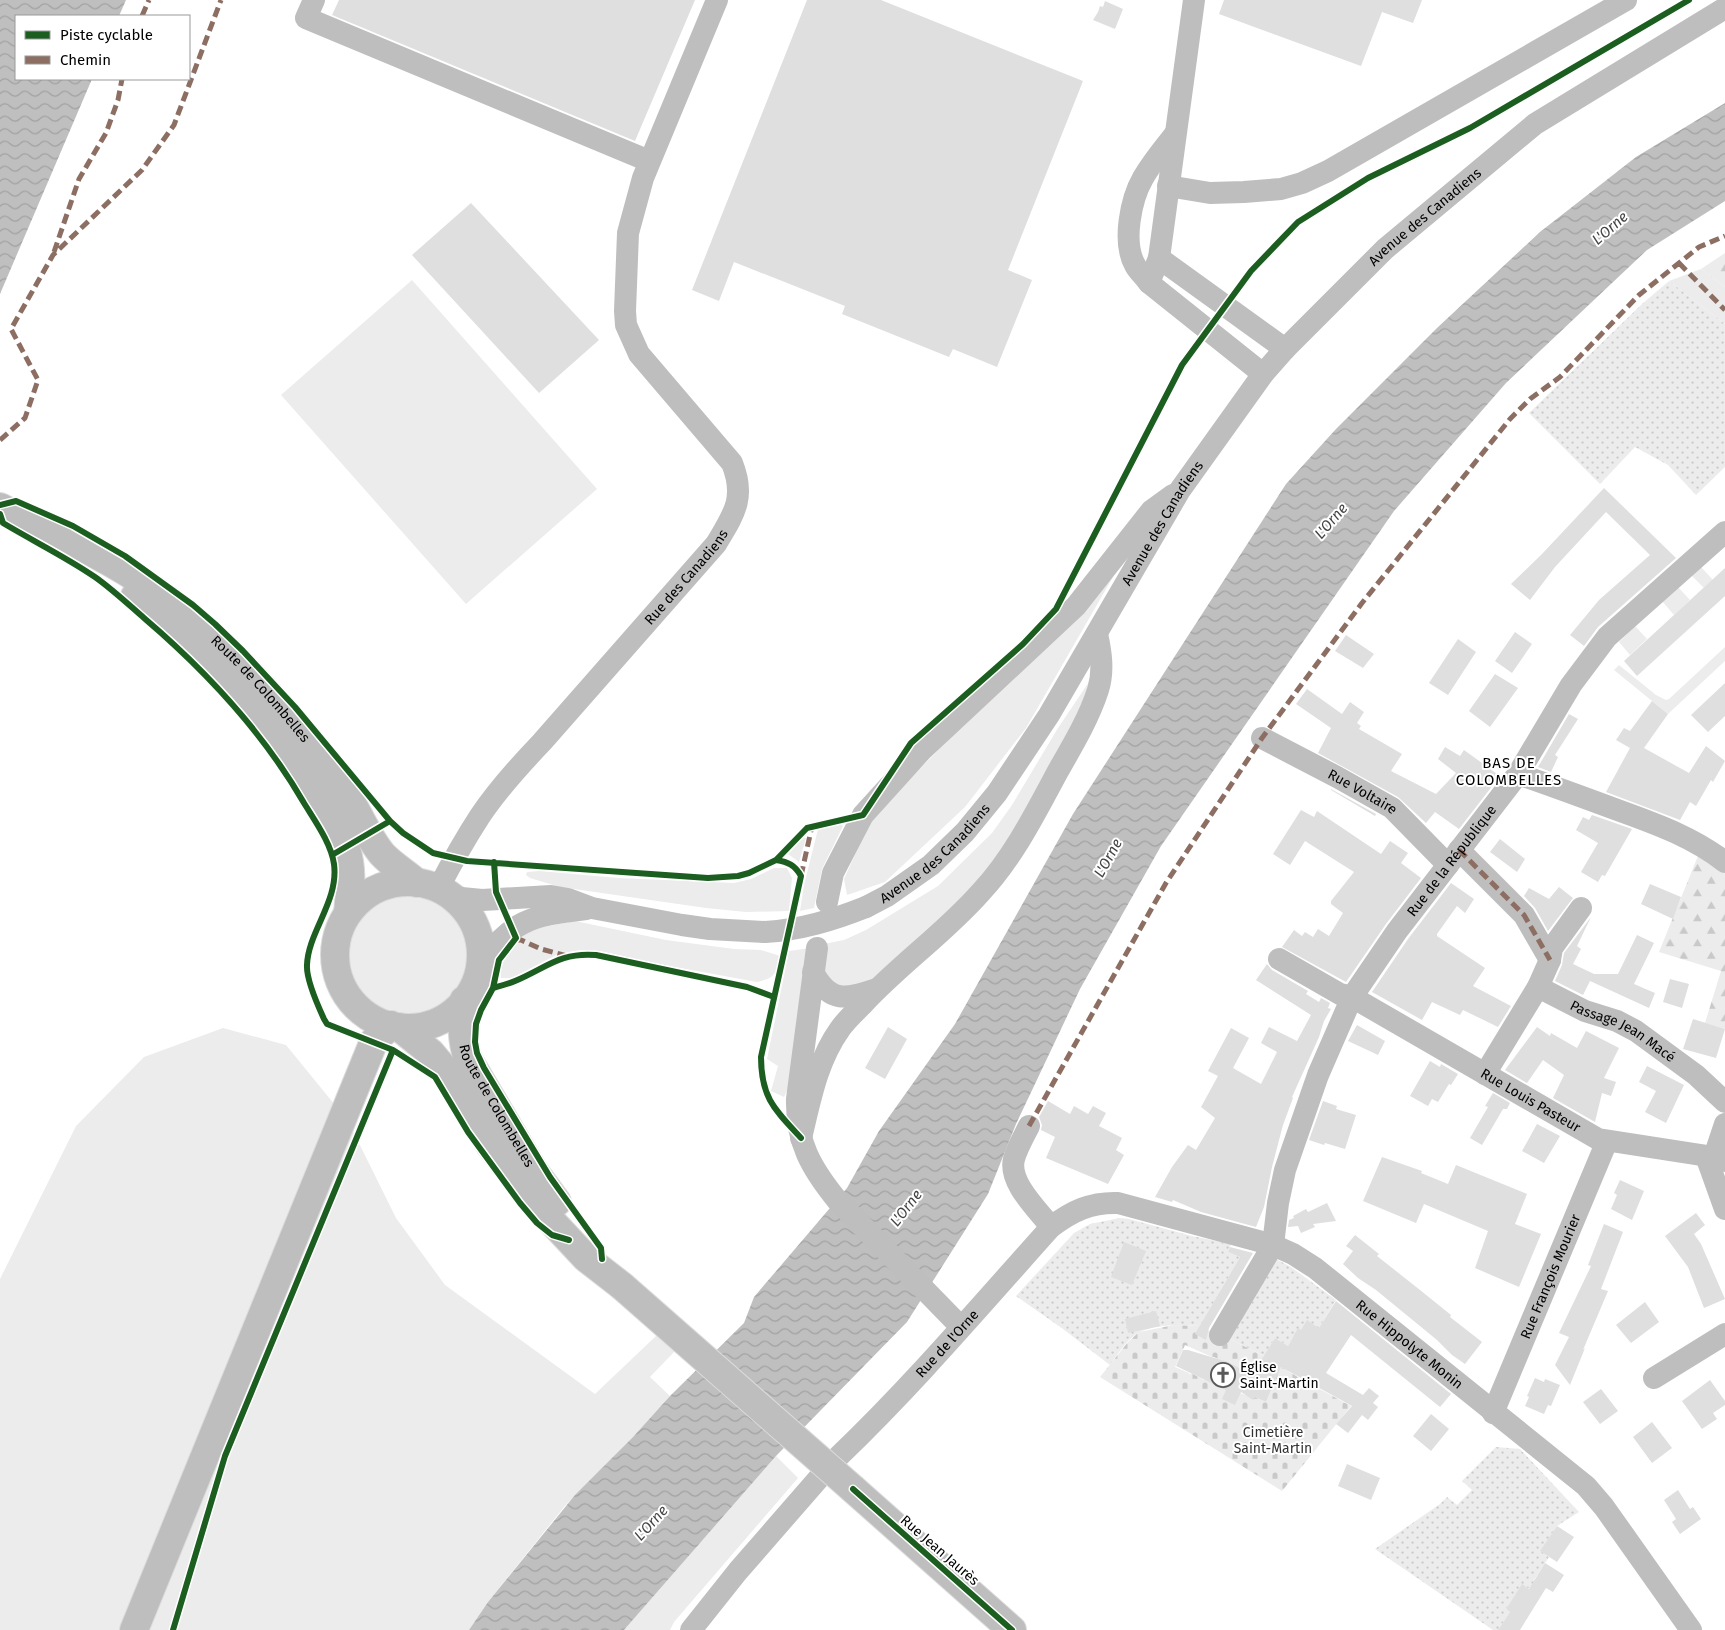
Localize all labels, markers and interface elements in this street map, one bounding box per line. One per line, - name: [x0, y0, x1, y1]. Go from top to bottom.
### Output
- legend: [15, 15, 190, 80]
- text: Piste cyclable: [60, 26, 153, 44]
- text: Chemin: [60, 51, 111, 69]
- street label: Avenue des Canadiens: [1365, 164, 1485, 270]
- water label: L'Orne: [1588, 207, 1632, 248]
- street label: Avenue des Canadiens: [1118, 458, 1207, 588]
- water label: L'Orne: [1311, 499, 1352, 543]
- street label: Rue des Canadiens: [641, 526, 732, 629]
- street label: Route de Colombelles: [207, 632, 314, 746]
- district label: BAS DE COLOMBELLES: [1456, 754, 1562, 789]
- street label: Rue Voltaire: [1325, 766, 1401, 818]
- street label: Avenue des Canadiens: [877, 800, 994, 907]
- street label: Rue de la République: [1403, 802, 1500, 920]
- water label: L'Orne: [1090, 835, 1126, 881]
- street label: Passage Jean Macé: [1567, 997, 1679, 1066]
- street label: Route de Colombelles: [455, 1043, 538, 1171]
- street label: Rue Louis Pasteur: [1477, 1065, 1584, 1136]
- water label: L'Orne: [886, 1186, 926, 1230]
- street label: Rue François Mourier: [1517, 1211, 1585, 1342]
- street label: Rue Hippolyte Monin: [1352, 1296, 1466, 1393]
- street label: Rue de l'Orne: [912, 1306, 982, 1381]
- place label: Église Saint-Martin: [1240, 1358, 1319, 1392]
- church icon: Église Saint-Martin: [1210, 1362, 1236, 1388]
- park label: Cimetière Saint-Martin: [1234, 1424, 1312, 1457]
- water label: L'Orne: [630, 1501, 672, 1544]
- street label: Rue Jean Jaurès: [897, 1512, 983, 1589]

